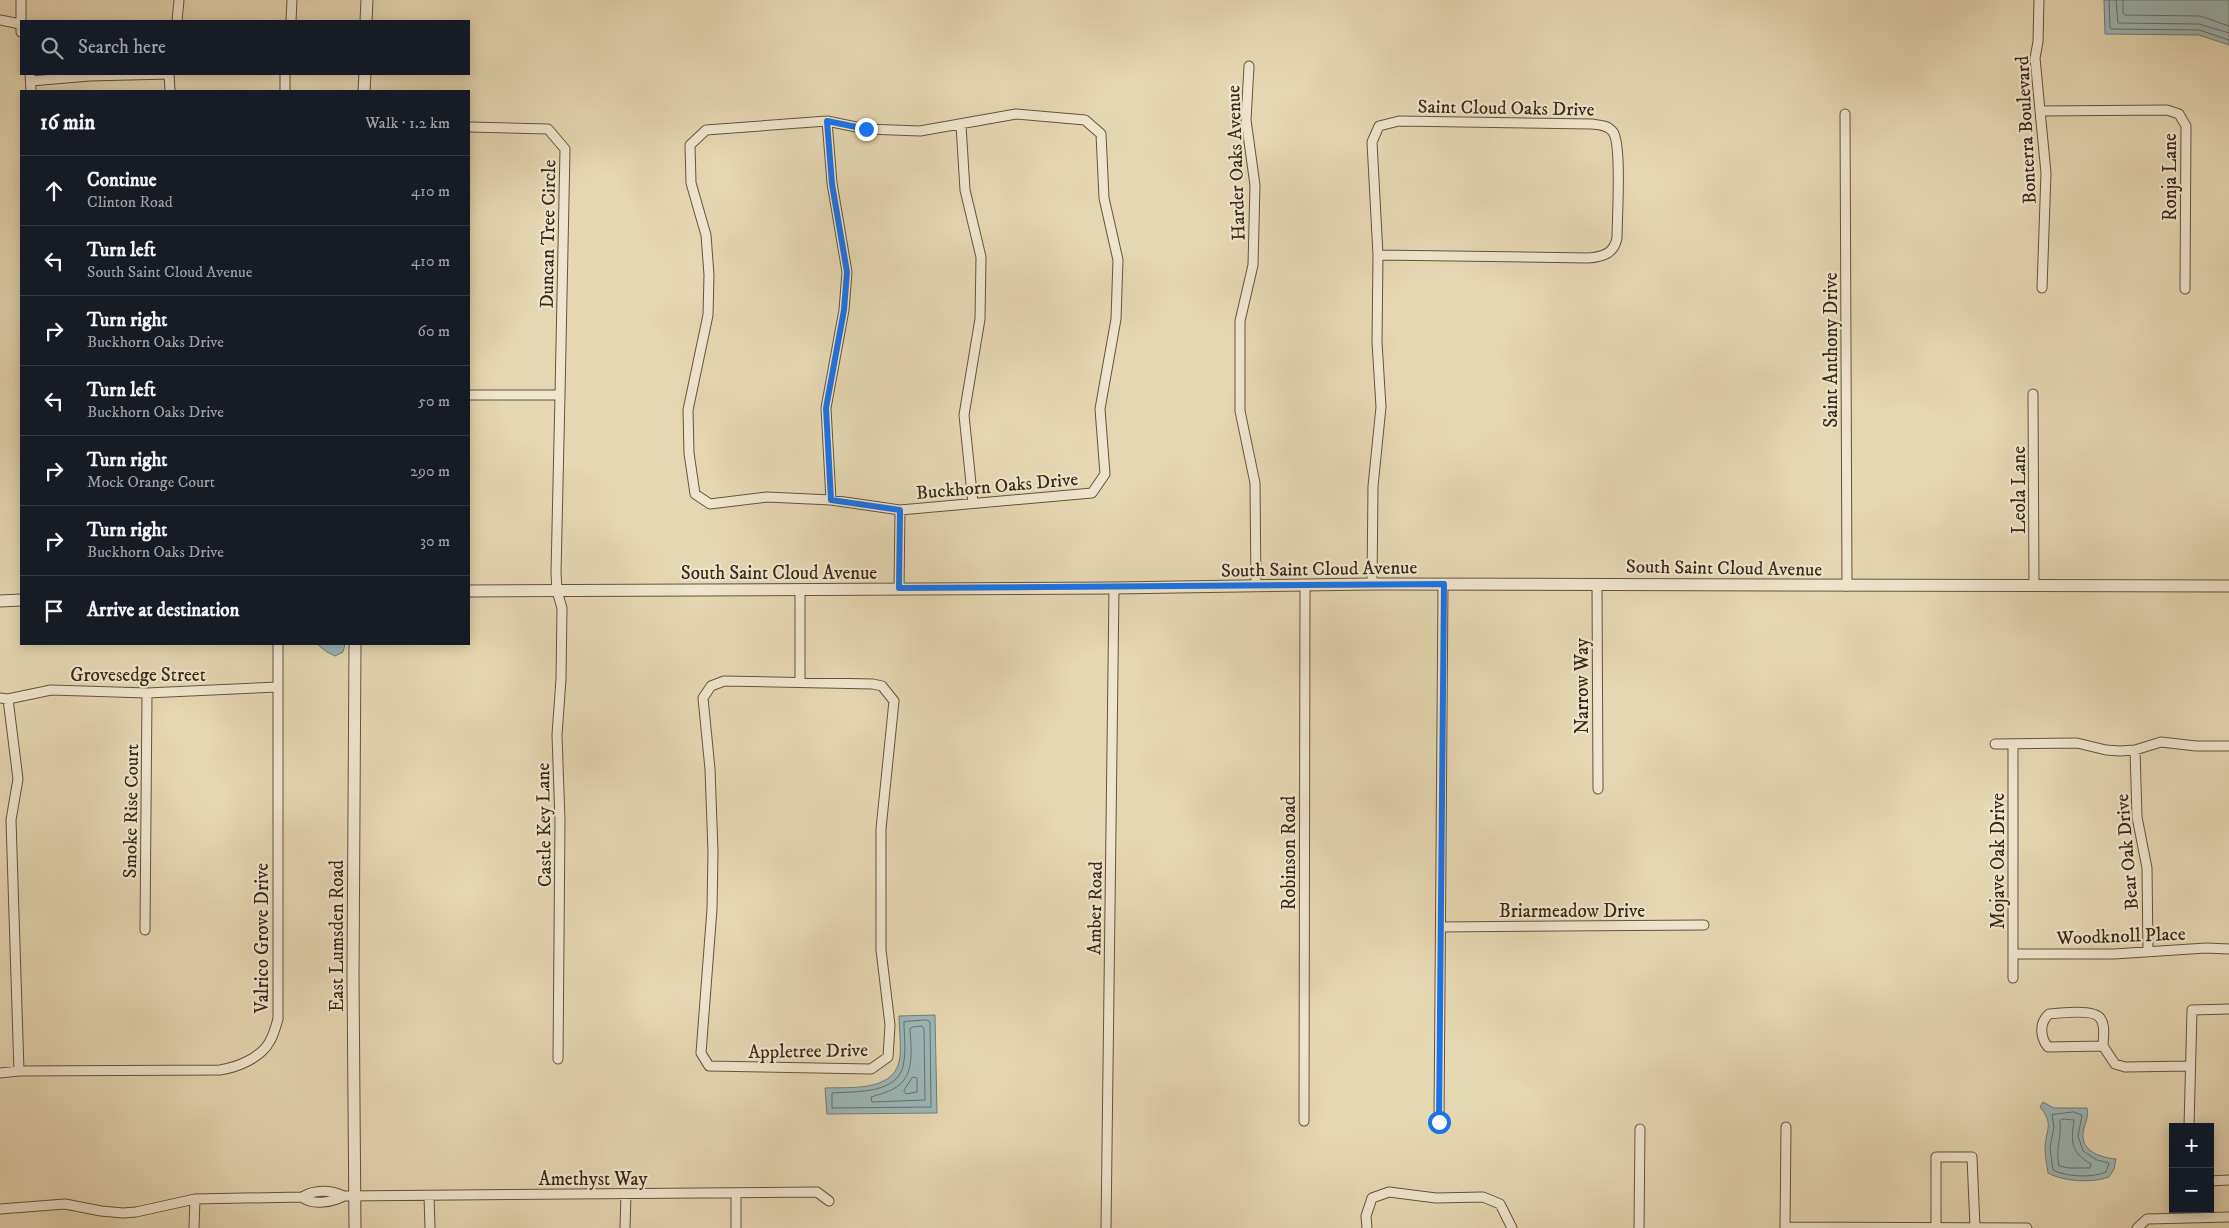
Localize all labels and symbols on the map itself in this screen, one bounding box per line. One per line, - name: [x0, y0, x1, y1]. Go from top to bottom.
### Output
- street label: Bonterra Boulevard: [2011, 55, 2042, 205]
- street label: Harder Oaks Avenue: [1222, 85, 1251, 241]
- street label: Saint Cloud Oaks Drive: [1417, 95, 1595, 122]
- route end: [855, 118, 878, 141]
- street label: Ronja Lane: [2159, 133, 2182, 221]
- street label: Duncan Tree Circle: [536, 159, 561, 309]
- street label: Saint Anthony Drive: [1820, 272, 1843, 428]
- street label: Leola Lane: [2008, 446, 2031, 534]
- street label: Buckhorn Oaks Drive: [915, 468, 1079, 505]
- street label: South Saint Cloud Avenue: [1626, 555, 1823, 582]
- street label: South Saint Cloud Avenue: [1221, 556, 1418, 583]
- street label: South Saint Cloud Avenue: [681, 562, 877, 585]
- street label: Narrow Way: [1571, 637, 1594, 734]
- street label: Grovesedge Street: [70, 664, 206, 687]
- street label: Smoke Rise Court: [119, 744, 144, 879]
- street label: Castle Key Lane: [532, 762, 557, 887]
- street label: Mojave Oak Drive: [1987, 793, 2010, 929]
- street label: Bear Oak Drive: [2111, 793, 2144, 911]
- street label: Robinson Road: [1278, 795, 1301, 910]
- street label: East Lumsden Road: [326, 859, 349, 1012]
- street label: Amber Road: [1083, 861, 1108, 955]
- street label: Valrico Grove Drive: [251, 863, 274, 1014]
- street label: Briarmeadow Drive: [1499, 900, 1645, 923]
- street label: Woodknoll Place: [2055, 923, 2186, 950]
- street label: Appletree Drive: [748, 1039, 868, 1064]
- route start: [1428, 1111, 1451, 1134]
- street label: Amethyst Way: [539, 1168, 648, 1191]

